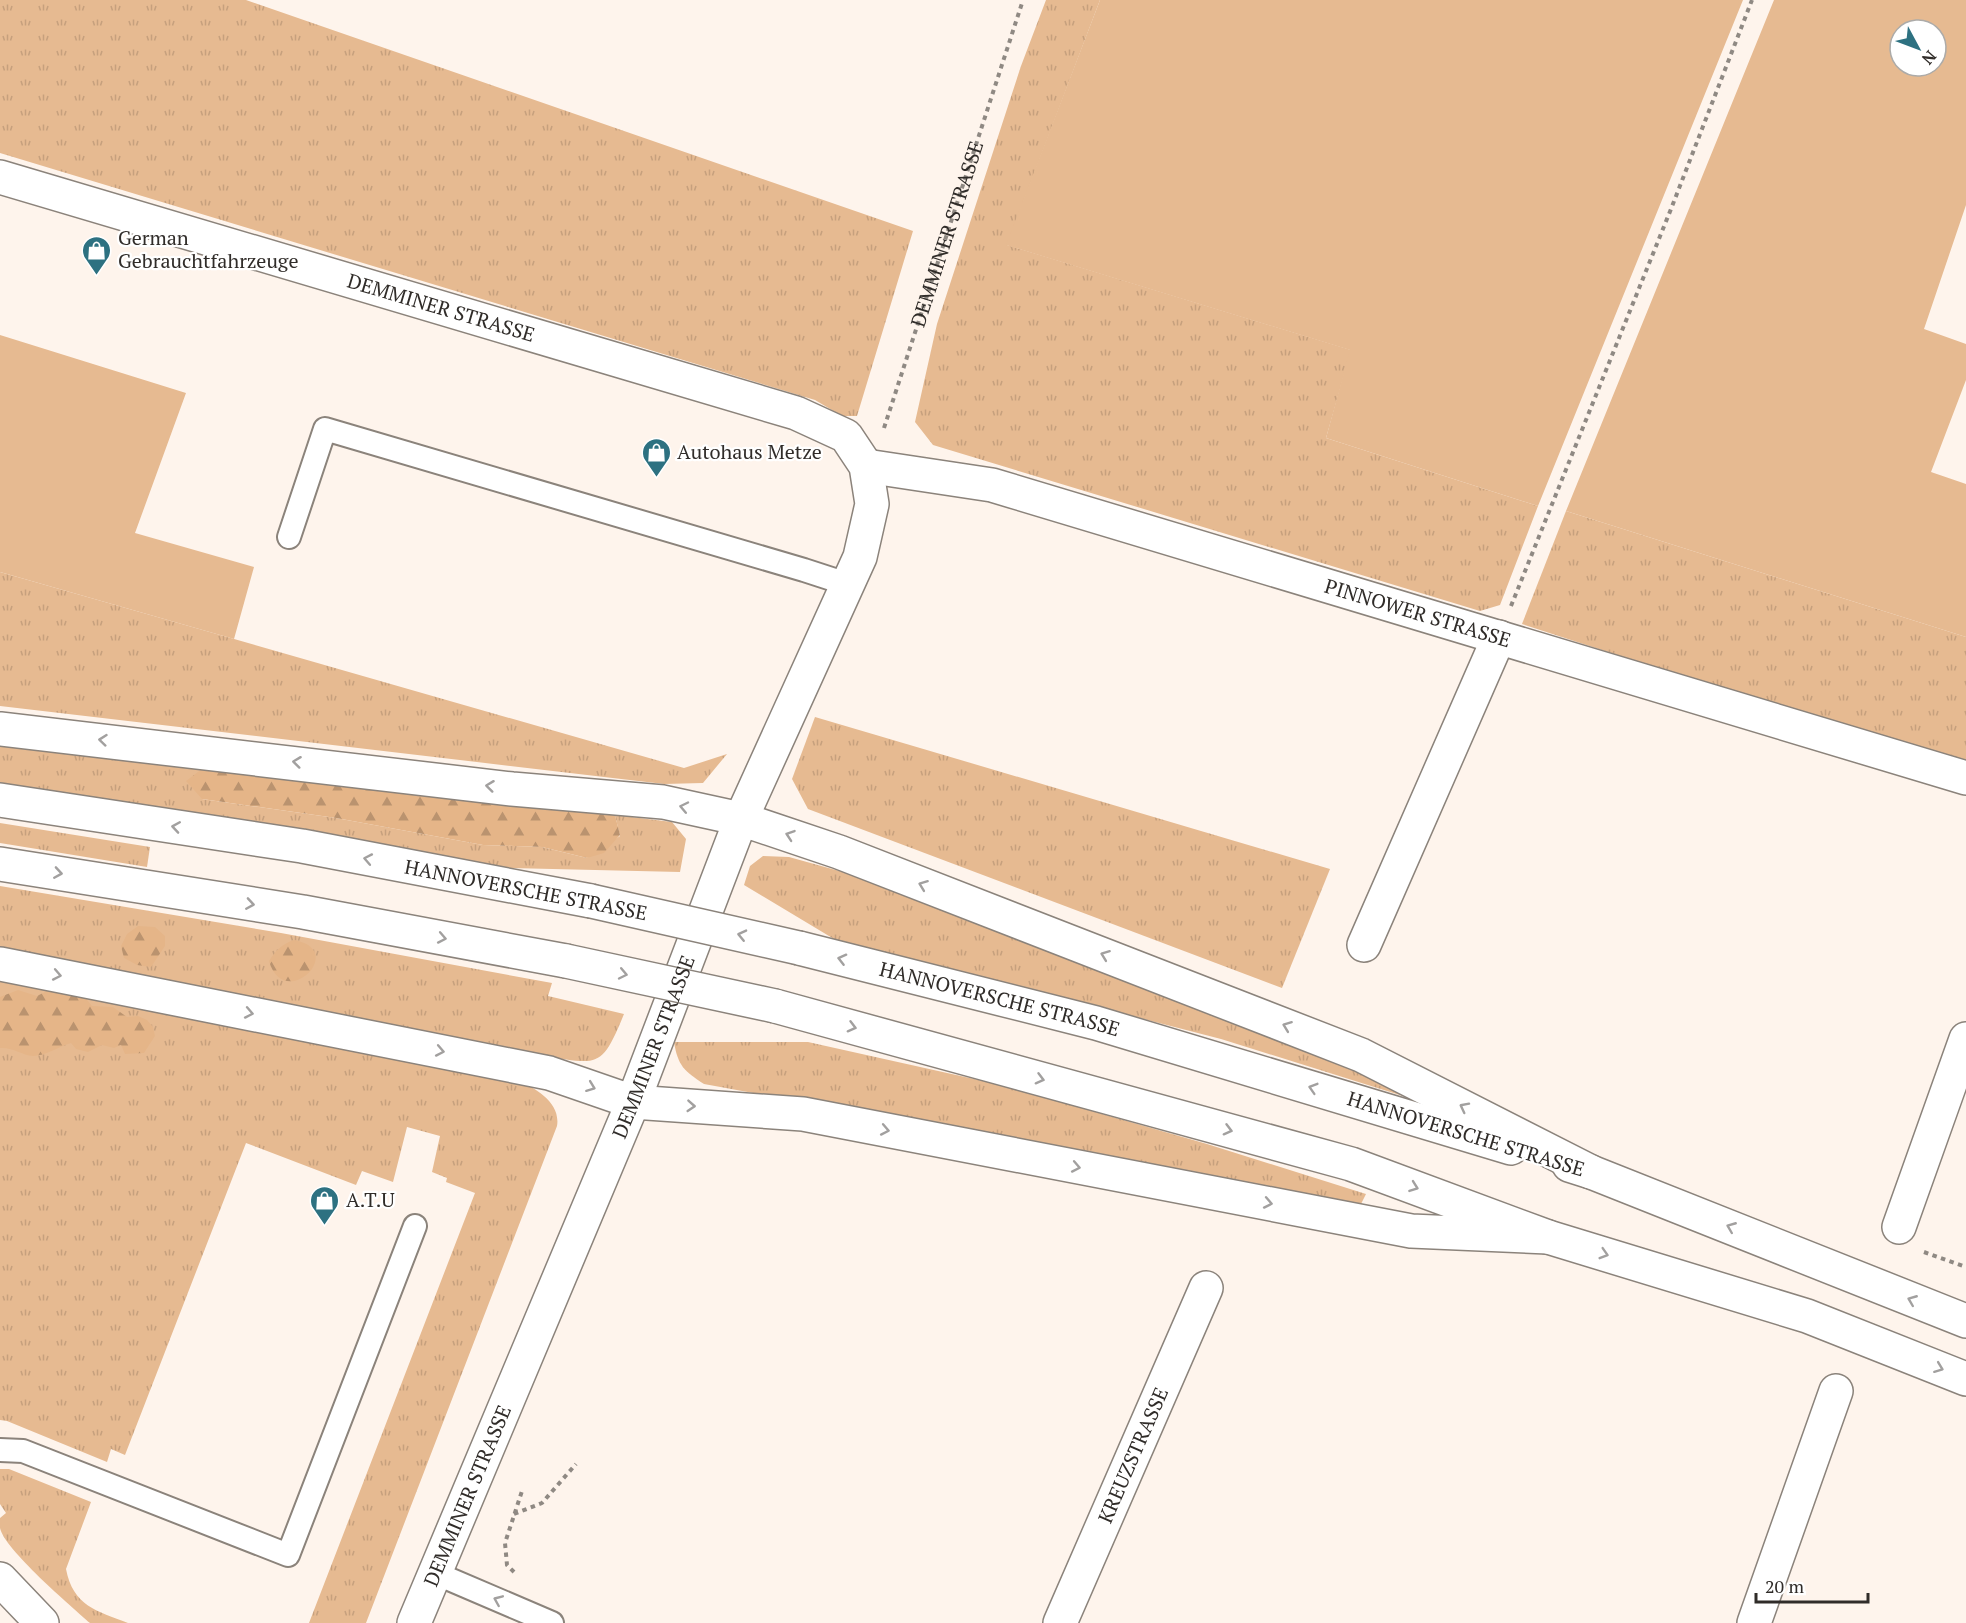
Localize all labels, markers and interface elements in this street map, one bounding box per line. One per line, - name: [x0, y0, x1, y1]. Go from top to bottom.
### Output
- north arrow: [1888, 18, 1948, 78]
- text: N: [1917, 46, 1942, 70]
- street label: DEMMINER STRASSE: [904, 137, 989, 330]
- place label: German Gebrauchtfahrzeuge: [118, 224, 298, 274]
- shop icon: German Gebrauchtfahrzeuge: [81, 234, 113, 276]
- street label: DEMMINER STRASSE: [344, 267, 538, 348]
- shop icon: Autohaus Metze: [640, 436, 672, 478]
- place label: Autohaus Metze: [677, 438, 822, 465]
- street label: PINNOWER STRASSE: [1322, 572, 1514, 653]
- one-way arrow: [98, 735, 108, 747]
- one-way arrow: [292, 757, 301, 769]
- one-way arrow: [486, 780, 495, 793]
- one-way arrow: [679, 801, 689, 814]
- one-way arrow: [171, 822, 180, 834]
- one-way arrow: [785, 829, 796, 842]
- one-way arrow: [364, 853, 374, 866]
- street label: HANNOVERSCHE STRASSE: [402, 853, 650, 926]
- one-way arrow: [53, 867, 62, 879]
- one-way arrow: [918, 879, 929, 892]
- one-way arrow: [246, 897, 255, 909]
- one-way arrow: [737, 930, 747, 943]
- one-way arrow: [437, 931, 447, 944]
- one-way arrow: [1100, 950, 1111, 962]
- street label: DEMMINER STRASSE: [605, 951, 701, 1142]
- one-way arrow: [837, 954, 848, 966]
- street label: HANNOVERSCHE STRASSE: [877, 955, 1123, 1042]
- one-way arrow: [618, 966, 628, 979]
- one-way arrow: [52, 968, 62, 981]
- one-way arrow: [243, 1006, 253, 1019]
- one-way arrow: [846, 1020, 857, 1032]
- one-way arrow: [1282, 1021, 1293, 1033]
- one-way arrow: [435, 1044, 445, 1057]
- one-way arrow: [1035, 1071, 1045, 1084]
- one-way arrow: [585, 1080, 596, 1092]
- one-way arrow: [1308, 1083, 1319, 1095]
- street label: HANNOVERSCHE STRASSE: [1344, 1085, 1588, 1183]
- one-way arrow: [687, 1099, 696, 1112]
- one-way arrow: [1459, 1103, 1470, 1114]
- one-way arrow: [879, 1123, 889, 1136]
- one-way arrow: [1222, 1123, 1233, 1135]
- one-way arrow: [1071, 1160, 1081, 1173]
- one-way arrow: [1409, 1180, 1419, 1193]
- shop icon: A.T.U: [309, 1184, 341, 1226]
- place label: A.T.U: [346, 1186, 395, 1213]
- one-way arrow: [1262, 1196, 1272, 1209]
- one-way arrow: [1726, 1222, 1736, 1235]
- one-way arrow: [1598, 1247, 1609, 1259]
- one-way arrow: [1907, 1295, 1918, 1307]
- one-way arrow: [1933, 1361, 1944, 1373]
- street label: KREUZSTRASSE: [1091, 1383, 1174, 1527]
- street label: DEMMINER STRASSE: [417, 1401, 517, 1590]
- scale bar: [1756, 1566, 1868, 1604]
- text: 20 m: [1765, 1574, 1805, 1598]
- one-way arrow: [494, 1595, 505, 1607]

